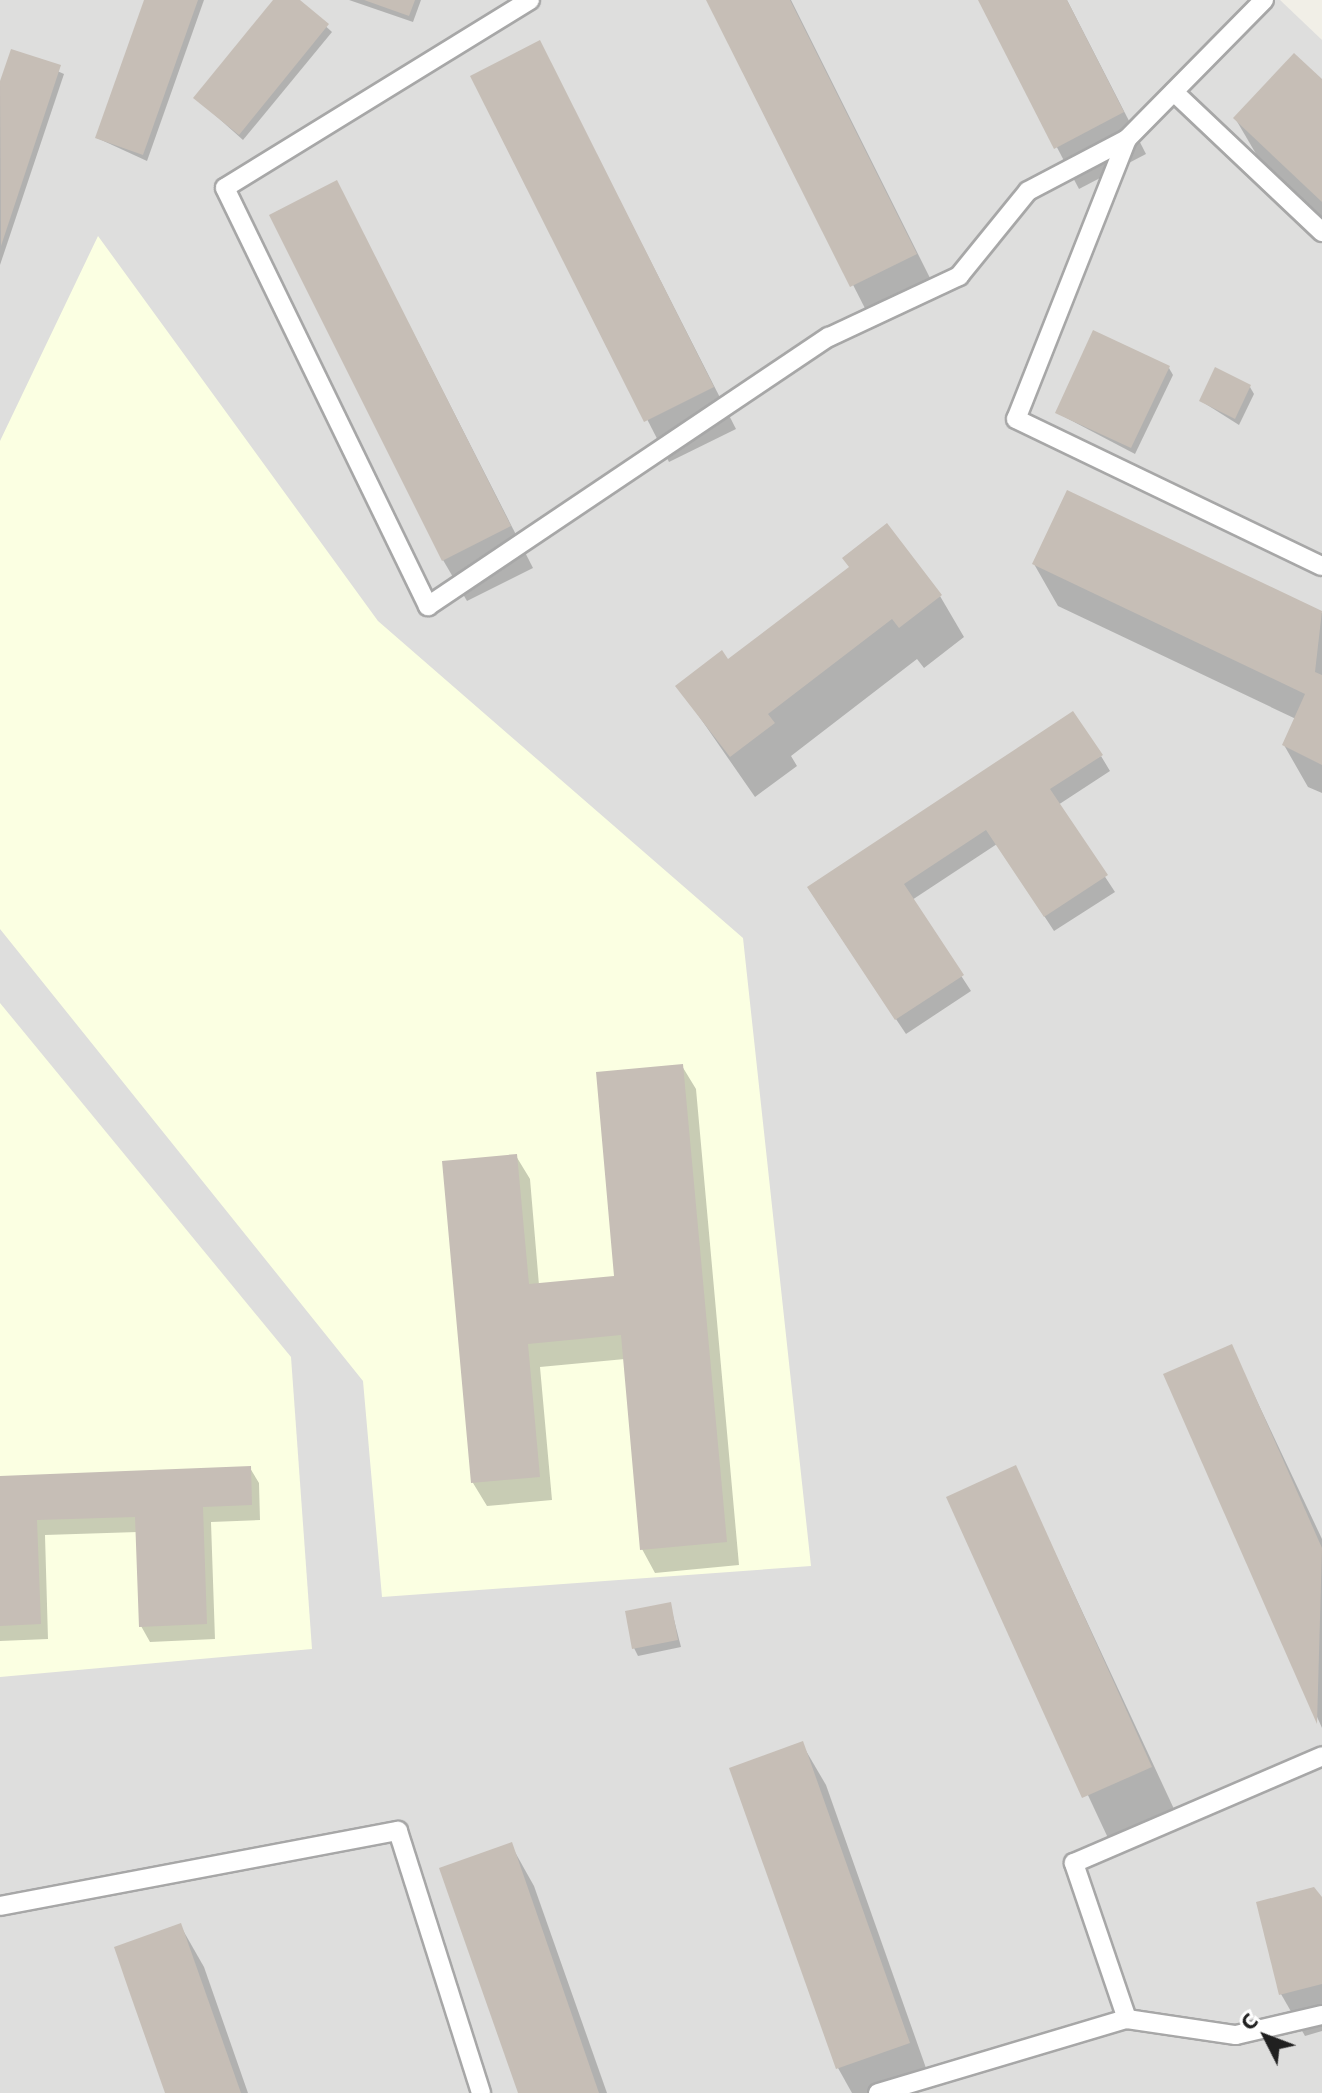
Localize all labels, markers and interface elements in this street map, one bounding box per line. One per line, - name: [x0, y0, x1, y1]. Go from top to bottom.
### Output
- north arrow: [1226, 1997, 1306, 2077]
- text: С: [1232, 2006, 1264, 2036]

